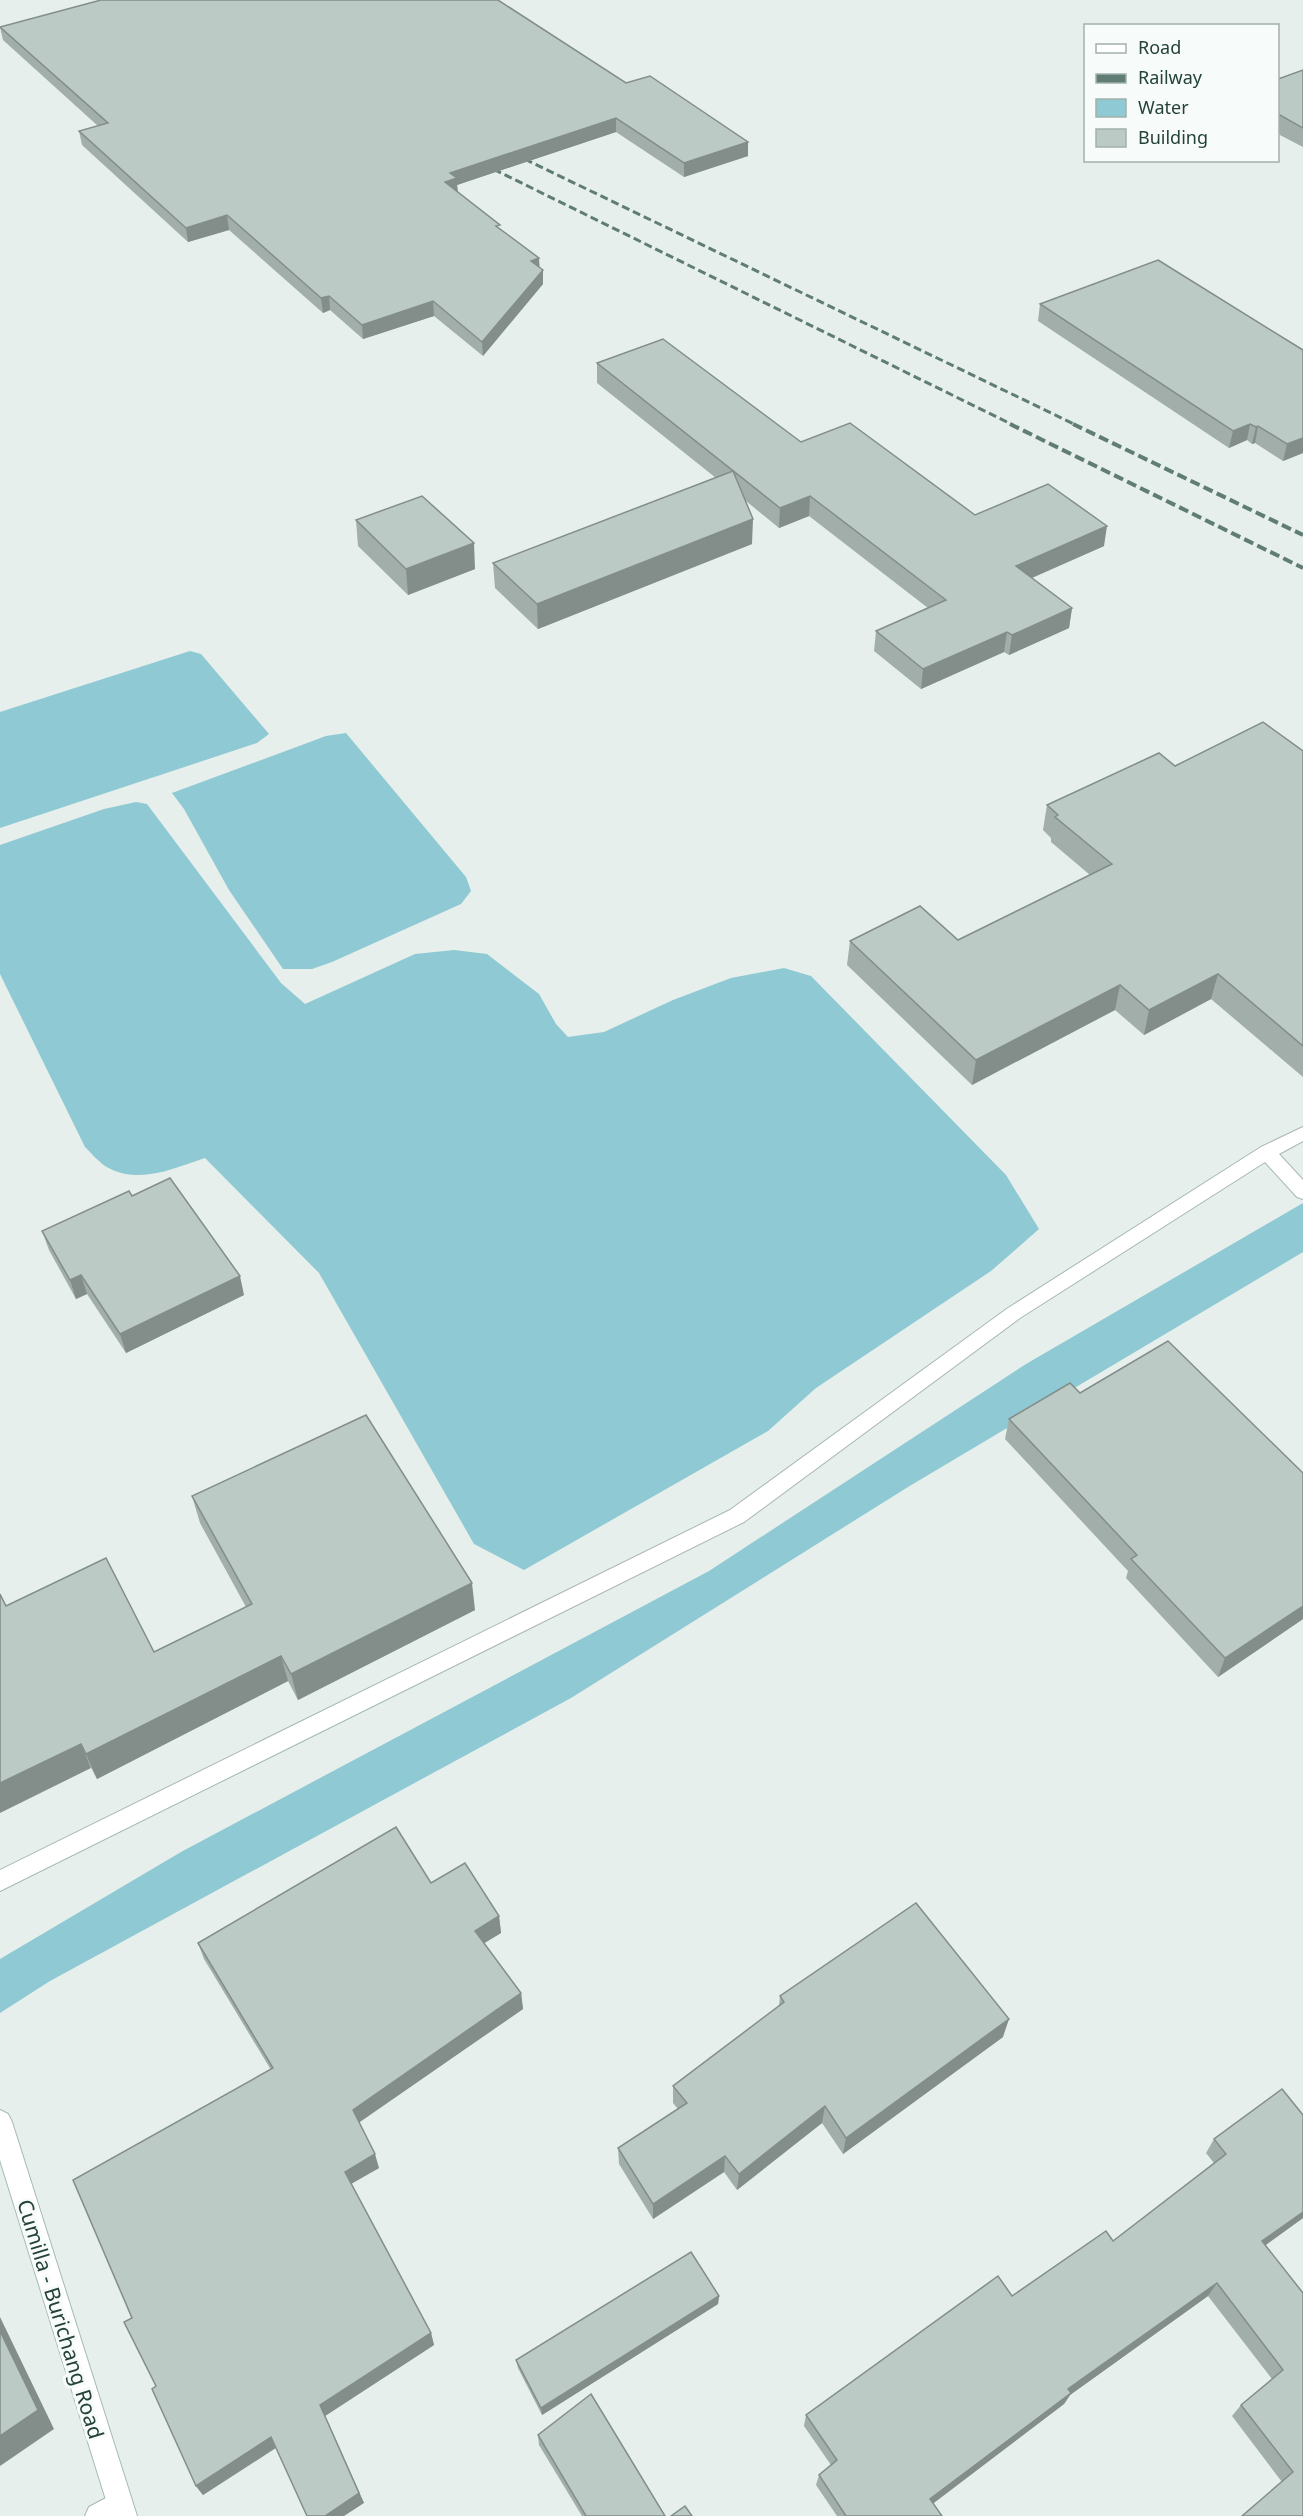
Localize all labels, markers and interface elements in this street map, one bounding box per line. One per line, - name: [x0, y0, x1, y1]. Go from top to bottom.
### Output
- legend: [1084, 24, 1279, 162]
- text: Road: [1138, 35, 1181, 59]
- text: Railway: [1138, 65, 1203, 89]
- text: Water: [1138, 95, 1189, 119]
- text: Building: [1138, 125, 1208, 149]
- street label: Cumilla - Burichang Road: [11, 2196, 111, 2442]

